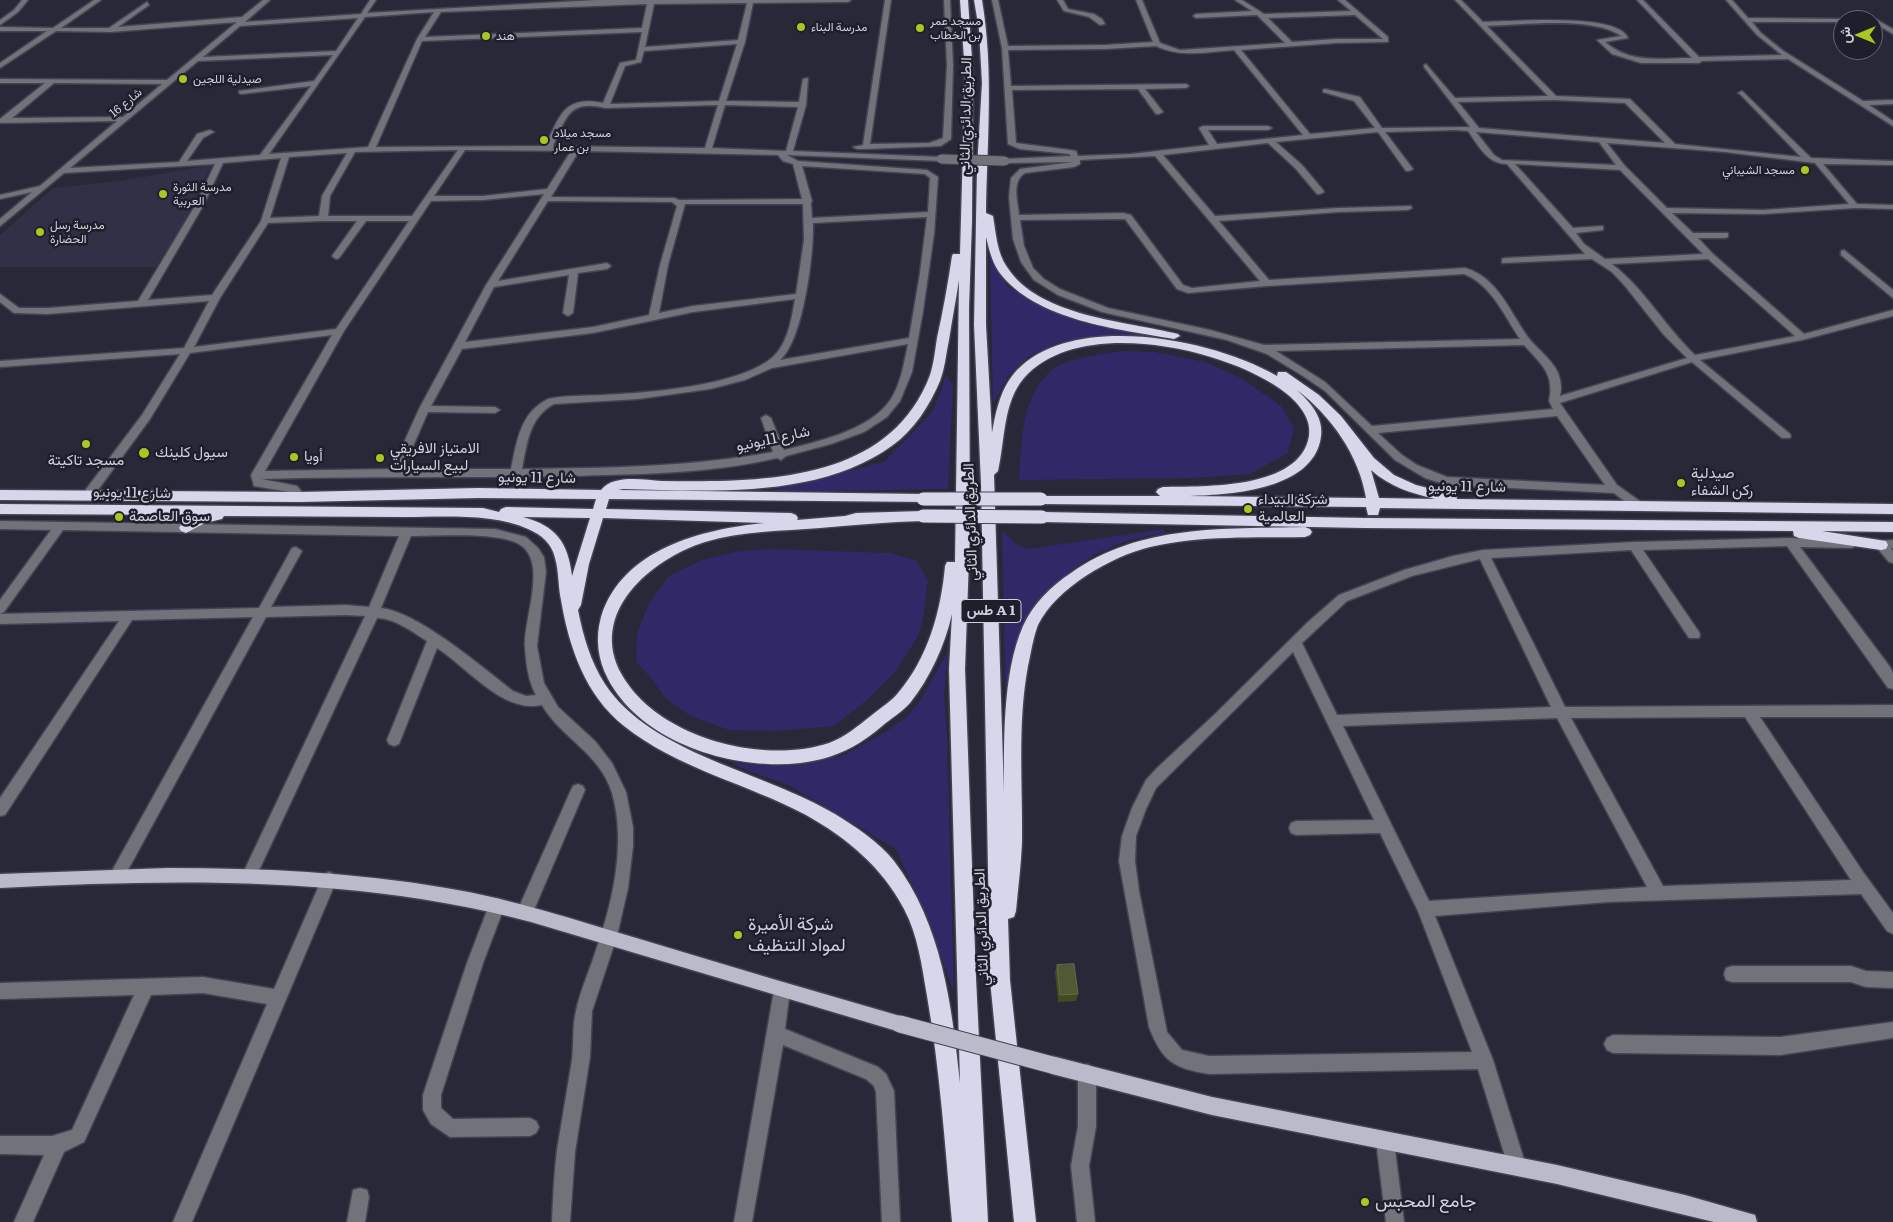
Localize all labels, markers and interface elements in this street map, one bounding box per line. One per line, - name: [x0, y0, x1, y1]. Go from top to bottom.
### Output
- north arrow: [1833, 10, 1883, 60]
- place label: مسجد عمر بن الخطاب: [930, 14, 981, 42]
- place label: مدرسة البناء: [811, 20, 867, 34]
- marker: مدرسة البناء: [795, 21, 807, 33]
- marker: مسجد عمر بن الخطاب: [914, 22, 926, 34]
- text: ش: [1834, 27, 1854, 43]
- place label: هند: [496, 29, 515, 43]
- marker: هند: [480, 30, 492, 42]
- street label: الطريق الدائري الثاني: [956, 57, 976, 175]
- place label: صيدلية اللجين: [193, 72, 262, 86]
- marker: صيدلية اللجين: [177, 73, 189, 85]
- street label: شارع 16: [107, 85, 145, 121]
- place label: مسجد ميلاد بن عمار: [554, 126, 611, 154]
- marker: مسجد ميلاد بن عمار: [538, 134, 550, 146]
- place label: مسجد الشيباني: [1722, 163, 1795, 177]
- marker: مسجد الشيباني: [1799, 164, 1811, 176]
- place label: مدرسة الثورة العربية: [173, 180, 232, 208]
- marker: مدرسة الثورة العربية: [157, 188, 169, 200]
- place label: مدرسة رسل الحضارة: [50, 218, 105, 246]
- marker: مدرسة رسل الحضارة: [34, 226, 46, 238]
- street label: شارع 11يونيو: [735, 422, 811, 456]
- marker: مسجد تاكيتة: [80, 438, 92, 450]
- place label: الامتياز الافريقي لبيع السيارات: [390, 440, 479, 475]
- place label: سيول كلينك: [155, 444, 228, 462]
- marker: سيول كلينك: [137, 446, 151, 460]
- place label: أويا: [304, 448, 323, 466]
- marker: أويا: [288, 451, 300, 463]
- place label: مسجد تاكيتة: [48, 452, 124, 470]
- marker: الامتياز الافريقي لبيع السيارات: [374, 452, 386, 464]
- street label: الطريق الدائري الثاني: [960, 463, 982, 581]
- place label: صيدلية ركن الشفاء: [1691, 465, 1753, 500]
- street label: شارع 11 يونيو: [498, 468, 576, 488]
- street label: شارع 11 يونيو: [1428, 477, 1506, 497]
- marker: صيدلية ركن الشفاء: [1675, 477, 1687, 489]
- street label: شارع 11 يونيو: [93, 483, 171, 503]
- place label: شركة البيداء العالمية: [1258, 491, 1328, 526]
- marker: شركة البيداء العالمية: [1242, 503, 1254, 515]
- place label: سوق العاصمة: [129, 508, 210, 526]
- marker: سوق العاصمة: [113, 511, 125, 523]
- road number: طس A 1: [961, 600, 1021, 622]
- street label: الطريق الدائري الثاني: [971, 868, 993, 986]
- place label: شركة الأميرة لمواد التنظيف: [748, 914, 846, 956]
- marker: شركة الأميرة لمواد التنظيف: [732, 929, 744, 941]
- place label: جامع المحبس: [1375, 1191, 1476, 1213]
- marker: جامع المحبس: [1359, 1196, 1371, 1208]

